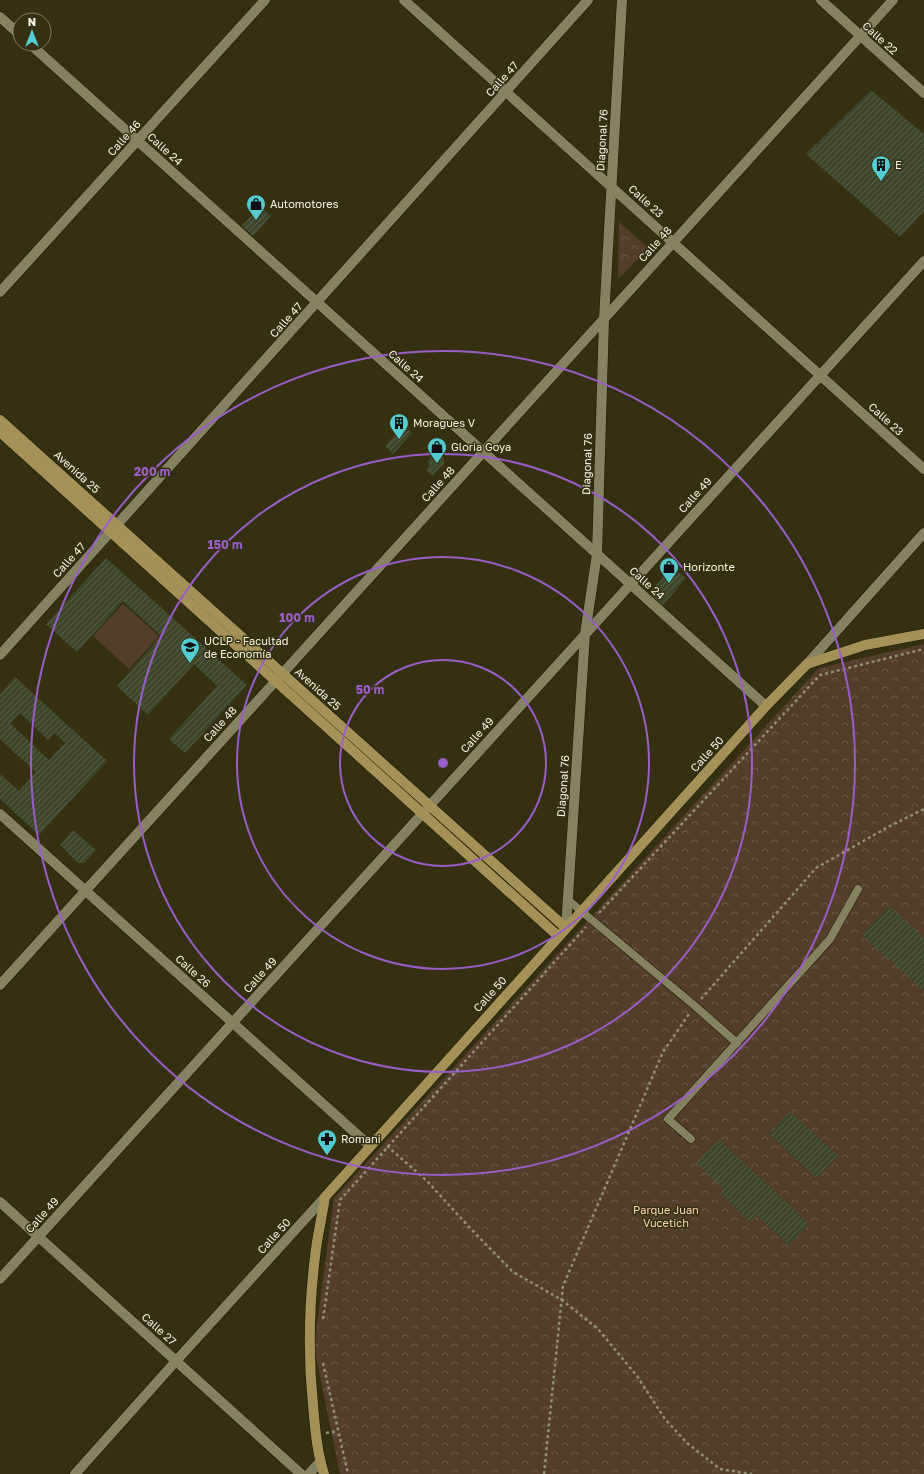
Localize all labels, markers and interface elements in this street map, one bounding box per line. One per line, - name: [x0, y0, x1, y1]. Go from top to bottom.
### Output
- north arrow: [12, 12, 52, 52]
- text: N: [28, 15, 36, 28]
- street label: Calle 22: [860, 19, 900, 57]
- street label: Calle 47: [483, 58, 521, 99]
- street label: Diagonal 76: [593, 108, 610, 171]
- street label: Calle 46: [104, 117, 143, 158]
- street label: Calle 24: [145, 129, 186, 168]
- building icon: E: [870, 154, 892, 182]
- place label: E: [895, 158, 902, 171]
- street label: Calle 23: [626, 182, 667, 220]
- shop icon: Automotores: [245, 193, 267, 221]
- place label: Automotores: [270, 197, 339, 210]
- street label: Calle 48: [635, 223, 674, 264]
- street label: Calle 47: [267, 299, 305, 340]
- street label: Calle 24: [386, 346, 427, 385]
- street label: Calle 23: [866, 400, 907, 438]
- building icon: Moragues V: [388, 412, 410, 440]
- place label: Moragues V: [413, 416, 476, 429]
- street label: Diagonal 76: [579, 432, 594, 495]
- shop icon: Gloria Goya: [426, 436, 448, 464]
- place label: Gloria Goya: [451, 440, 511, 453]
- street label: Avenida 25: [52, 448, 103, 496]
- street label: Calle 48: [418, 463, 457, 504]
- text: 200 m: [134, 464, 170, 479]
- street label: Calle 49: [675, 474, 714, 515]
- text: 150 m: [208, 537, 242, 552]
- street label: Calle 47: [50, 539, 88, 580]
- shop icon: Horizonte: [658, 556, 680, 584]
- place label: Horizonte: [683, 560, 735, 573]
- street label: Calle 24: [627, 563, 668, 602]
- text: 100 m: [279, 610, 315, 625]
- place label: UCLP - Facultad de Economía: [204, 634, 289, 660]
- school or university icon: UCLP - Facultad de Economía: [179, 636, 201, 664]
- street label: Avenida 25: [293, 665, 344, 713]
- text: 50 m: [356, 682, 384, 697]
- street label: Calle 48: [200, 703, 239, 744]
- street label: Calle 49: [457, 714, 496, 755]
- street label: Calle 50: [687, 733, 726, 774]
- street label: Diagonal 76: [554, 754, 571, 817]
- centre of rings: [436, 756, 450, 770]
- street label: Calle 26: [173, 951, 214, 990]
- street label: Calle 49: [240, 954, 279, 995]
- street label: Calle 50: [470, 973, 509, 1014]
- pharmacy icon: Romani: [316, 1128, 338, 1156]
- place label: Romani: [341, 1132, 381, 1145]
- street label: Calle 49: [22, 1194, 61, 1235]
- park label: Parque Juan Vucetich: [633, 1203, 699, 1229]
- street label: Calle 50: [254, 1215, 293, 1256]
- street label: Calle 27: [139, 1310, 179, 1348]

